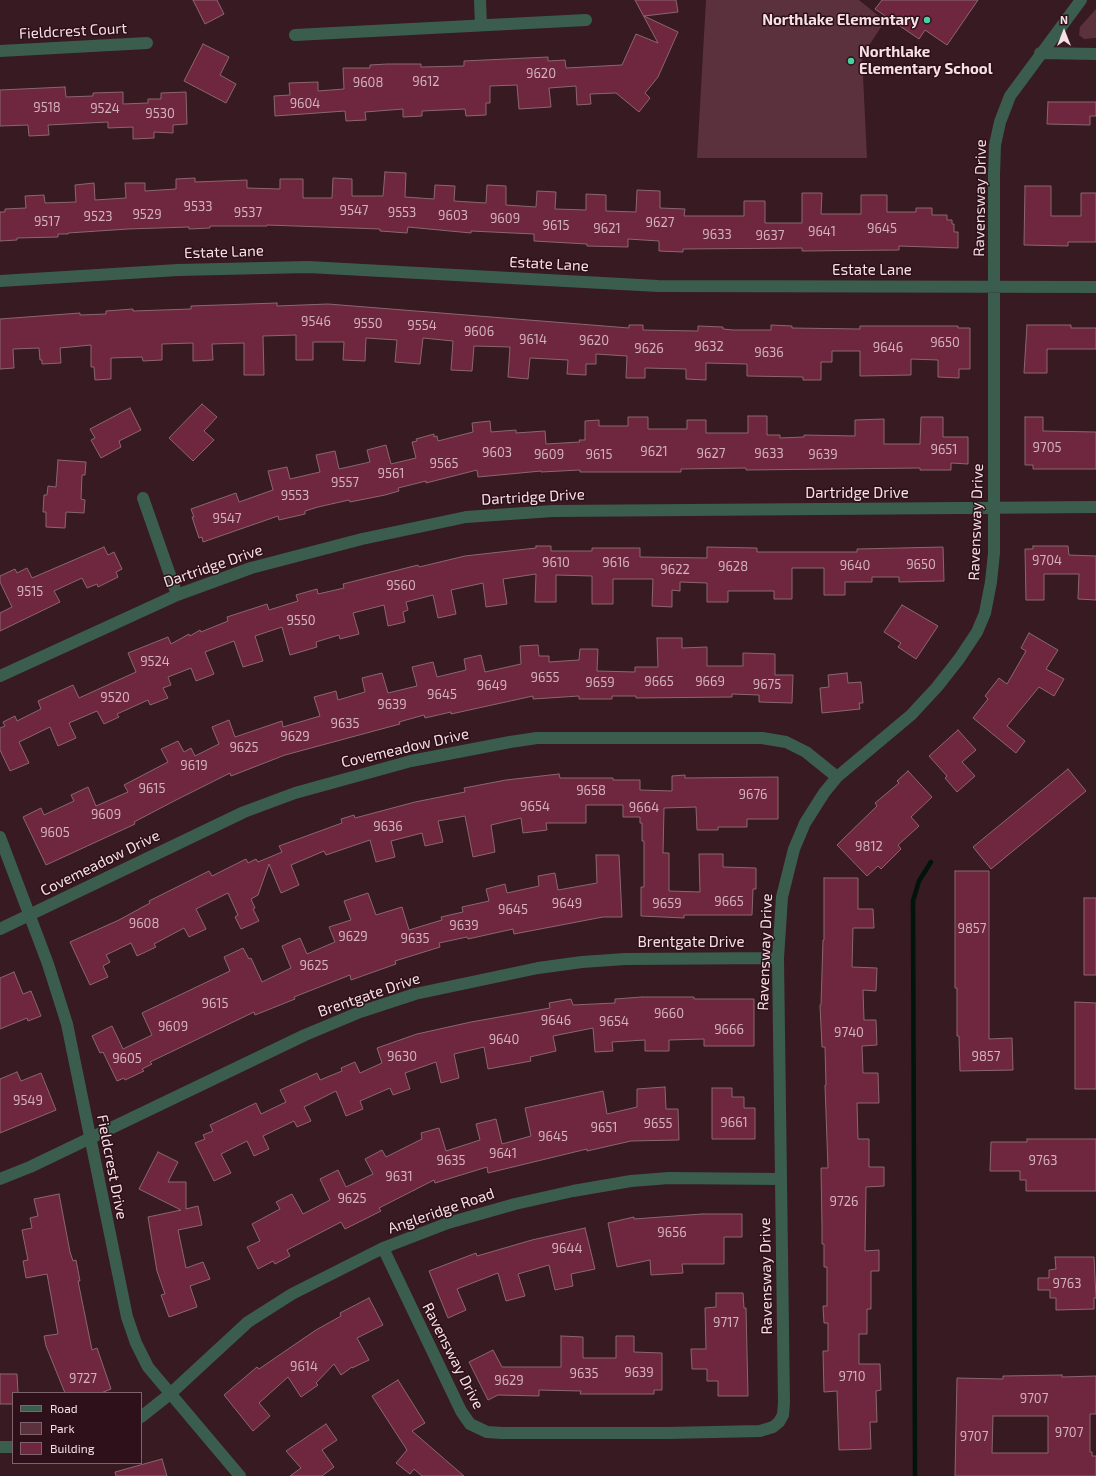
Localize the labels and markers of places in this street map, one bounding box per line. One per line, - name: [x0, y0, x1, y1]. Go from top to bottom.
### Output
- place label: Northlake Elementary: [762, 11, 919, 29]
- marker: Northlake Elementary: [922, 15, 932, 25]
- place label: Northlake Elementary School: [859, 43, 993, 78]
- marker: Northlake Elementary School: [846, 56, 856, 66]

